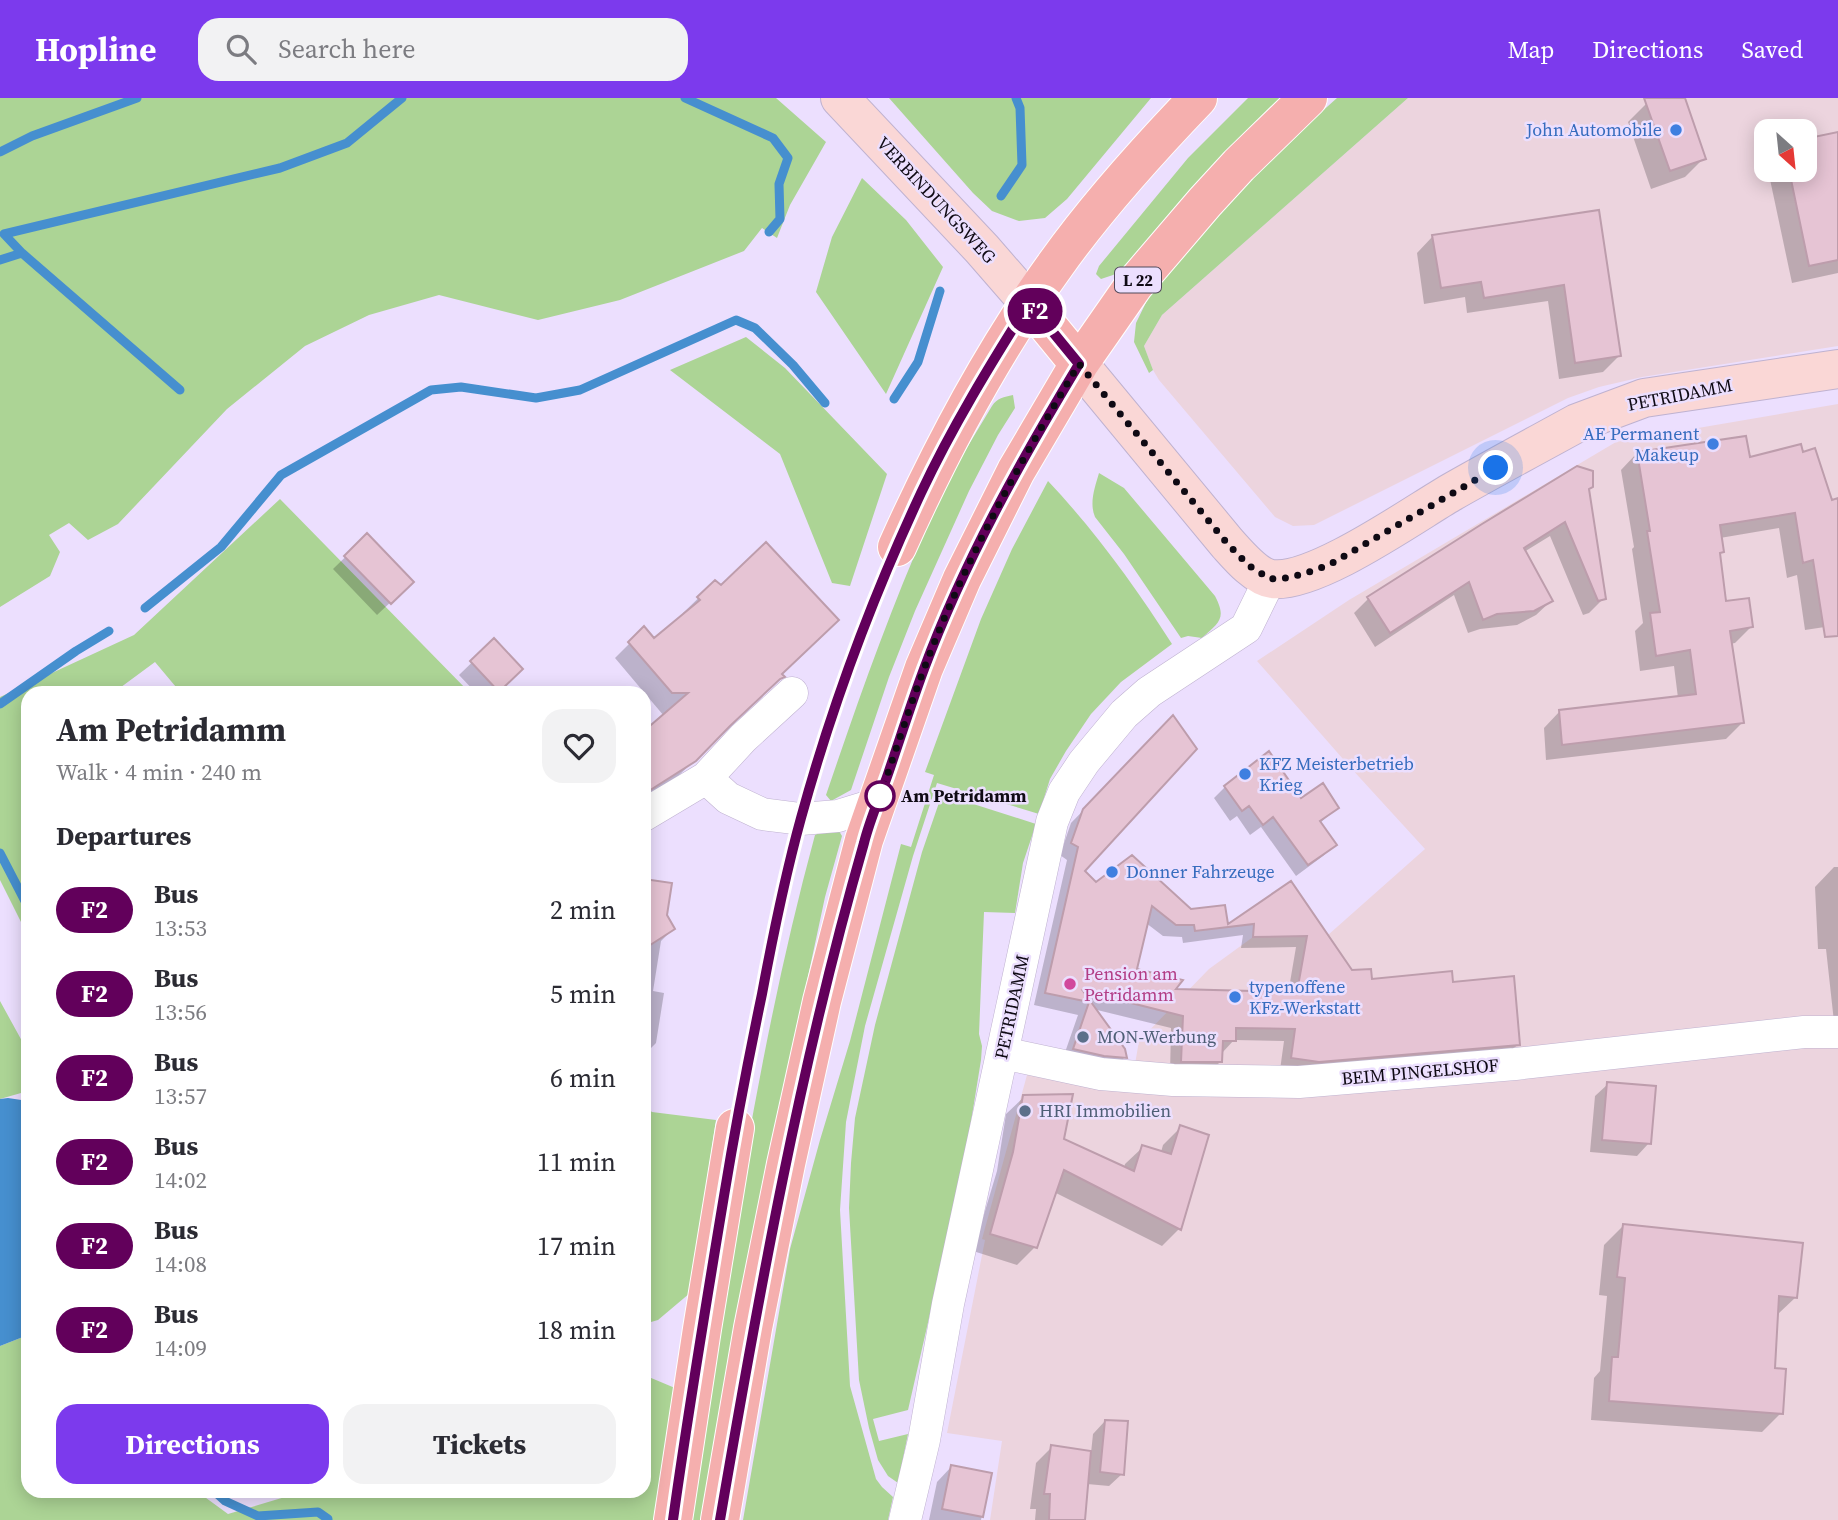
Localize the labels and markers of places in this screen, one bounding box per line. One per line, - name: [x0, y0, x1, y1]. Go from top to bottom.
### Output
- place label: John Automobile: [1525, 117, 1662, 142]
- marker: John Automobile: [1668, 122, 1684, 138]
- place label: AE Permanent Makeup: [1583, 421, 1699, 467]
- marker: AE Permanent Makeup: [1705, 436, 1721, 452]
- place label: KFZ Meisterbetrieb Krieg: [1259, 751, 1414, 797]
- marker: KFZ Meisterbetrieb Krieg: [1237, 766, 1253, 782]
- marker: Am Petridamm: [865, 781, 895, 811]
- place label: Am Petridamm: [901, 783, 1027, 808]
- place label: Donner Fahrzeuge: [1126, 859, 1275, 884]
- marker: Donner Fahrzeuge: [1104, 864, 1120, 880]
- place label: Pension am Petridamm: [1084, 961, 1178, 1007]
- place label: typenoffene KFz-Werkstatt: [1249, 974, 1361, 1020]
- marker: Pension am Petridamm: [1062, 976, 1078, 992]
- marker: typenoffene KFz-Werkstatt: [1227, 989, 1243, 1005]
- place label: MON-Werbung: [1097, 1024, 1216, 1049]
- marker: MON-Werbung: [1075, 1029, 1091, 1045]
- place label: HRI Immobilien: [1039, 1098, 1171, 1123]
- marker: HRI Immobilien: [1017, 1103, 1033, 1119]

